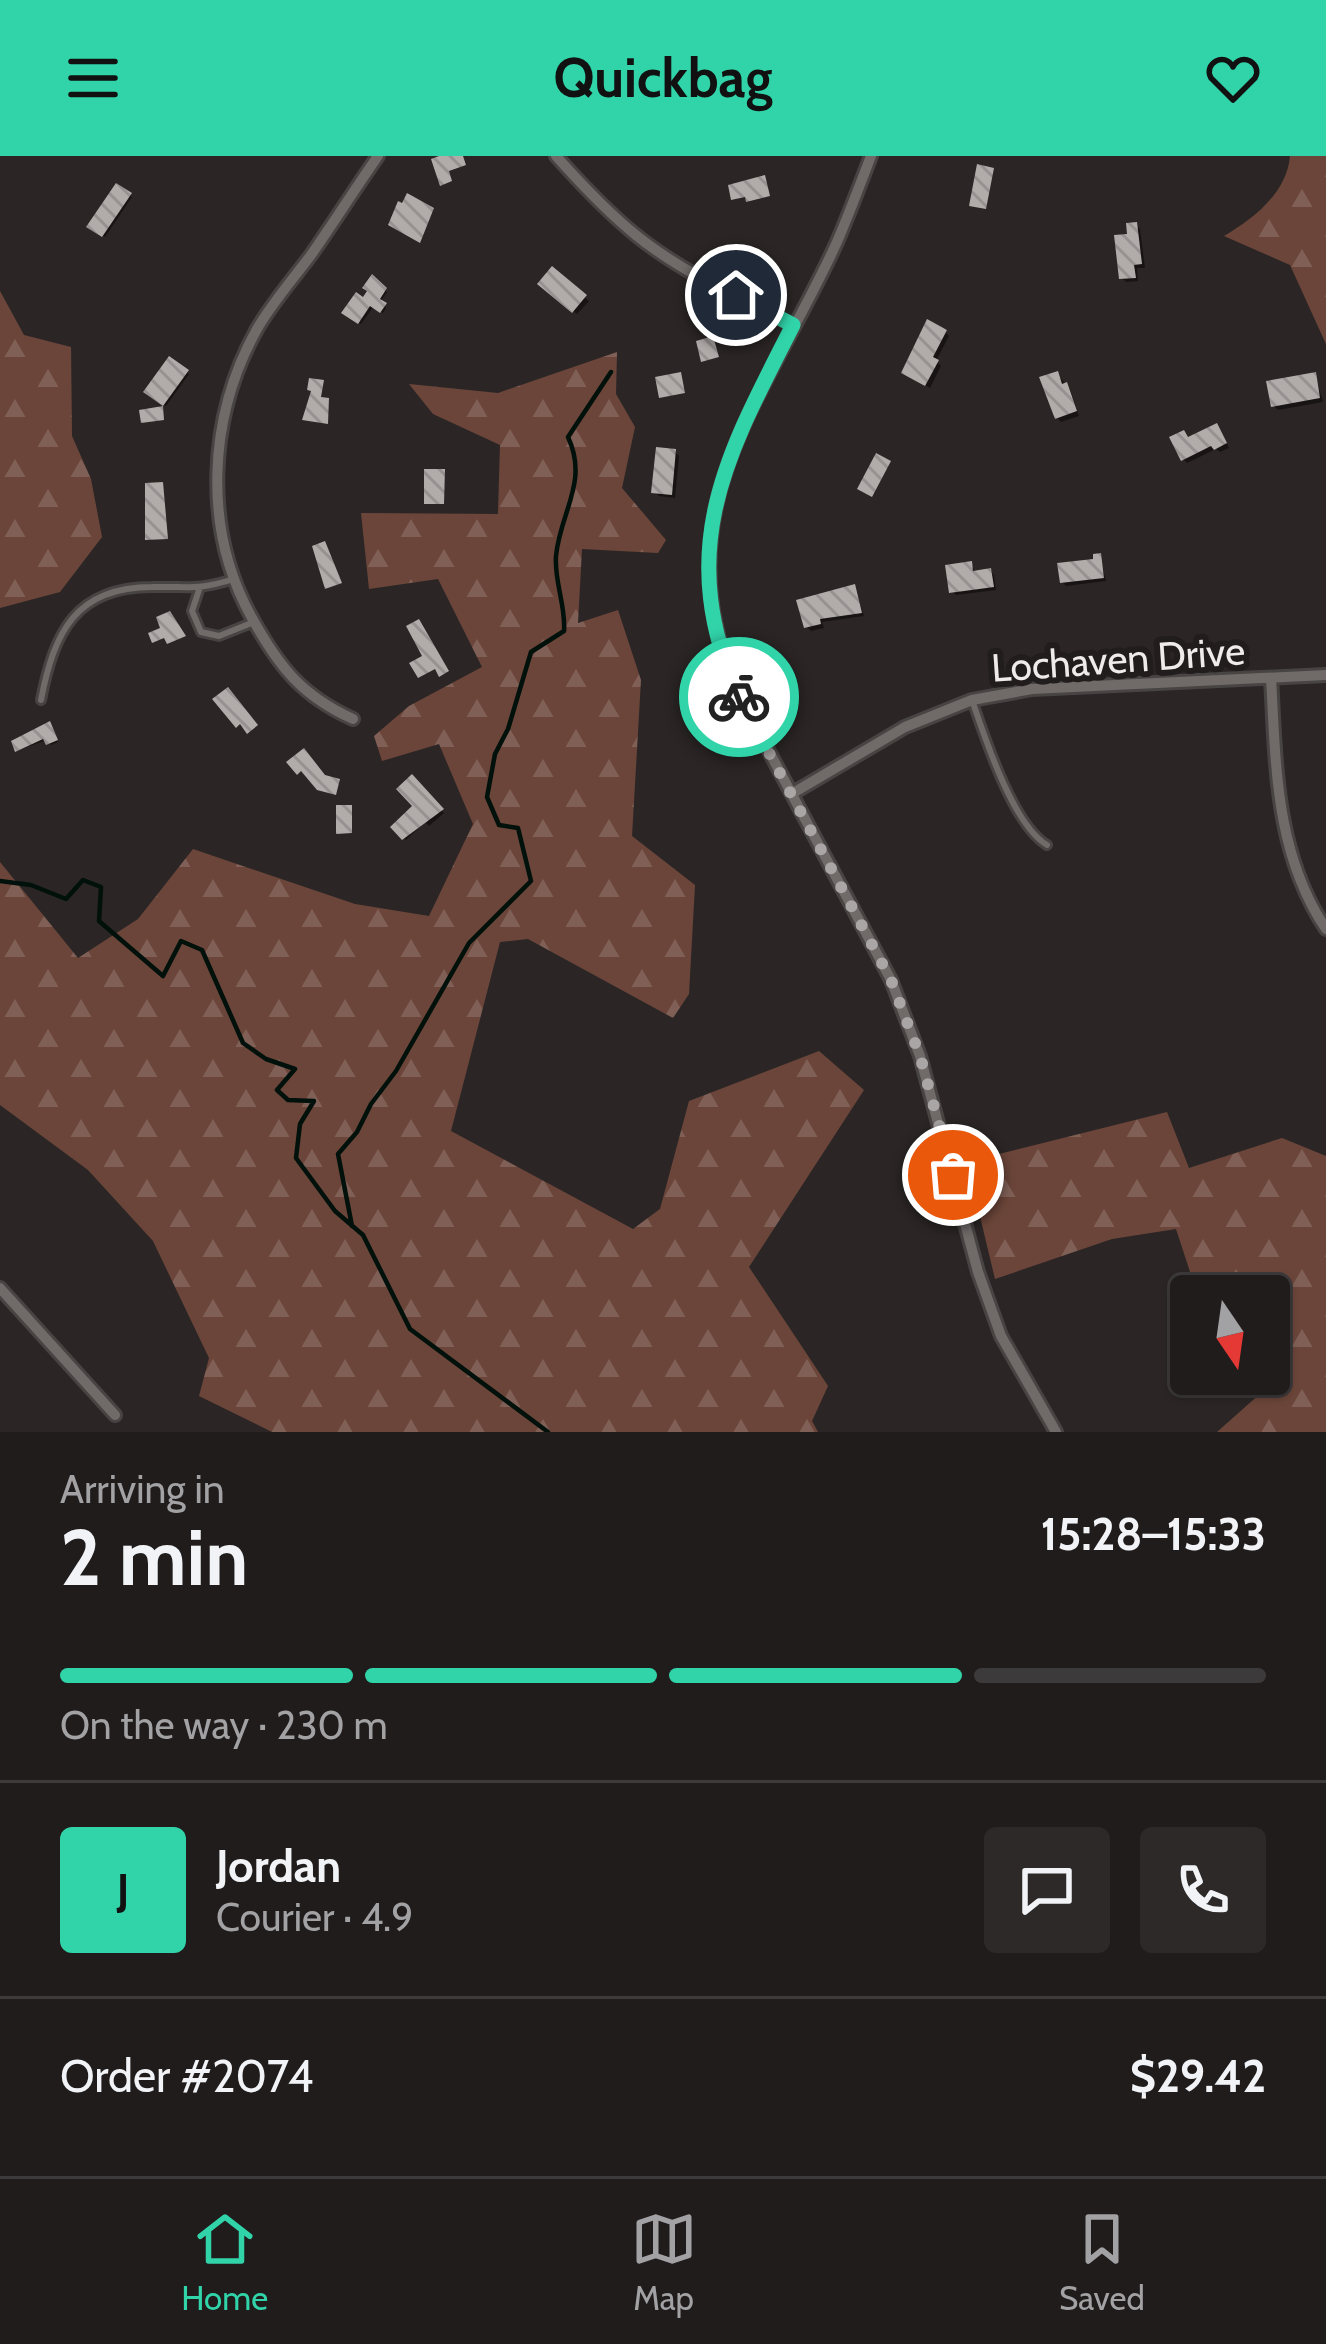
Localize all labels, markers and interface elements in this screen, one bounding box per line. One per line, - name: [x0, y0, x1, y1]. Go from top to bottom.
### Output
- icon: menu: [60, 45, 126, 111]
- text: Quickbag: [553, 45, 773, 111]
- icon: heart: [1200, 45, 1266, 111]
- pin: [685, 244, 787, 346]
- icon: home: [703, 262, 769, 328]
- street label: Lochaven Drive: [989, 626, 1247, 692]
- courier: [679, 637, 799, 757]
- icon: bike: [706, 664, 772, 730]
- pin: [902, 1124, 1004, 1226]
- icon: bag: [920, 1142, 986, 1208]
- north arrow: [1170, 1275, 1290, 1395]
- map controls: [1170, 1275, 1290, 1395]
- text: Arriving in: [60, 1465, 224, 1513]
- text: 15:28–15:33: [1041, 1507, 1266, 1561]
- text: 2 min: [60, 1510, 248, 1605]
- text: On the way · 230 m: [60, 1701, 388, 1749]
- button: chat: [984, 1827, 1110, 1953]
- button: phone: [1140, 1827, 1266, 1953]
- text: Jordan: [216, 1839, 341, 1893]
- text: J: [117, 1863, 129, 1917]
- text: Courier · 4.9: [216, 1893, 413, 1941]
- text: Order #2074: [60, 2049, 314, 2103]
- text: $29.42: [1130, 2049, 1266, 2103]
- tab: Home: [181, 2206, 268, 2318]
- tab: Map: [631, 2206, 697, 2318]
- tab: Saved: [1059, 2206, 1145, 2318]

